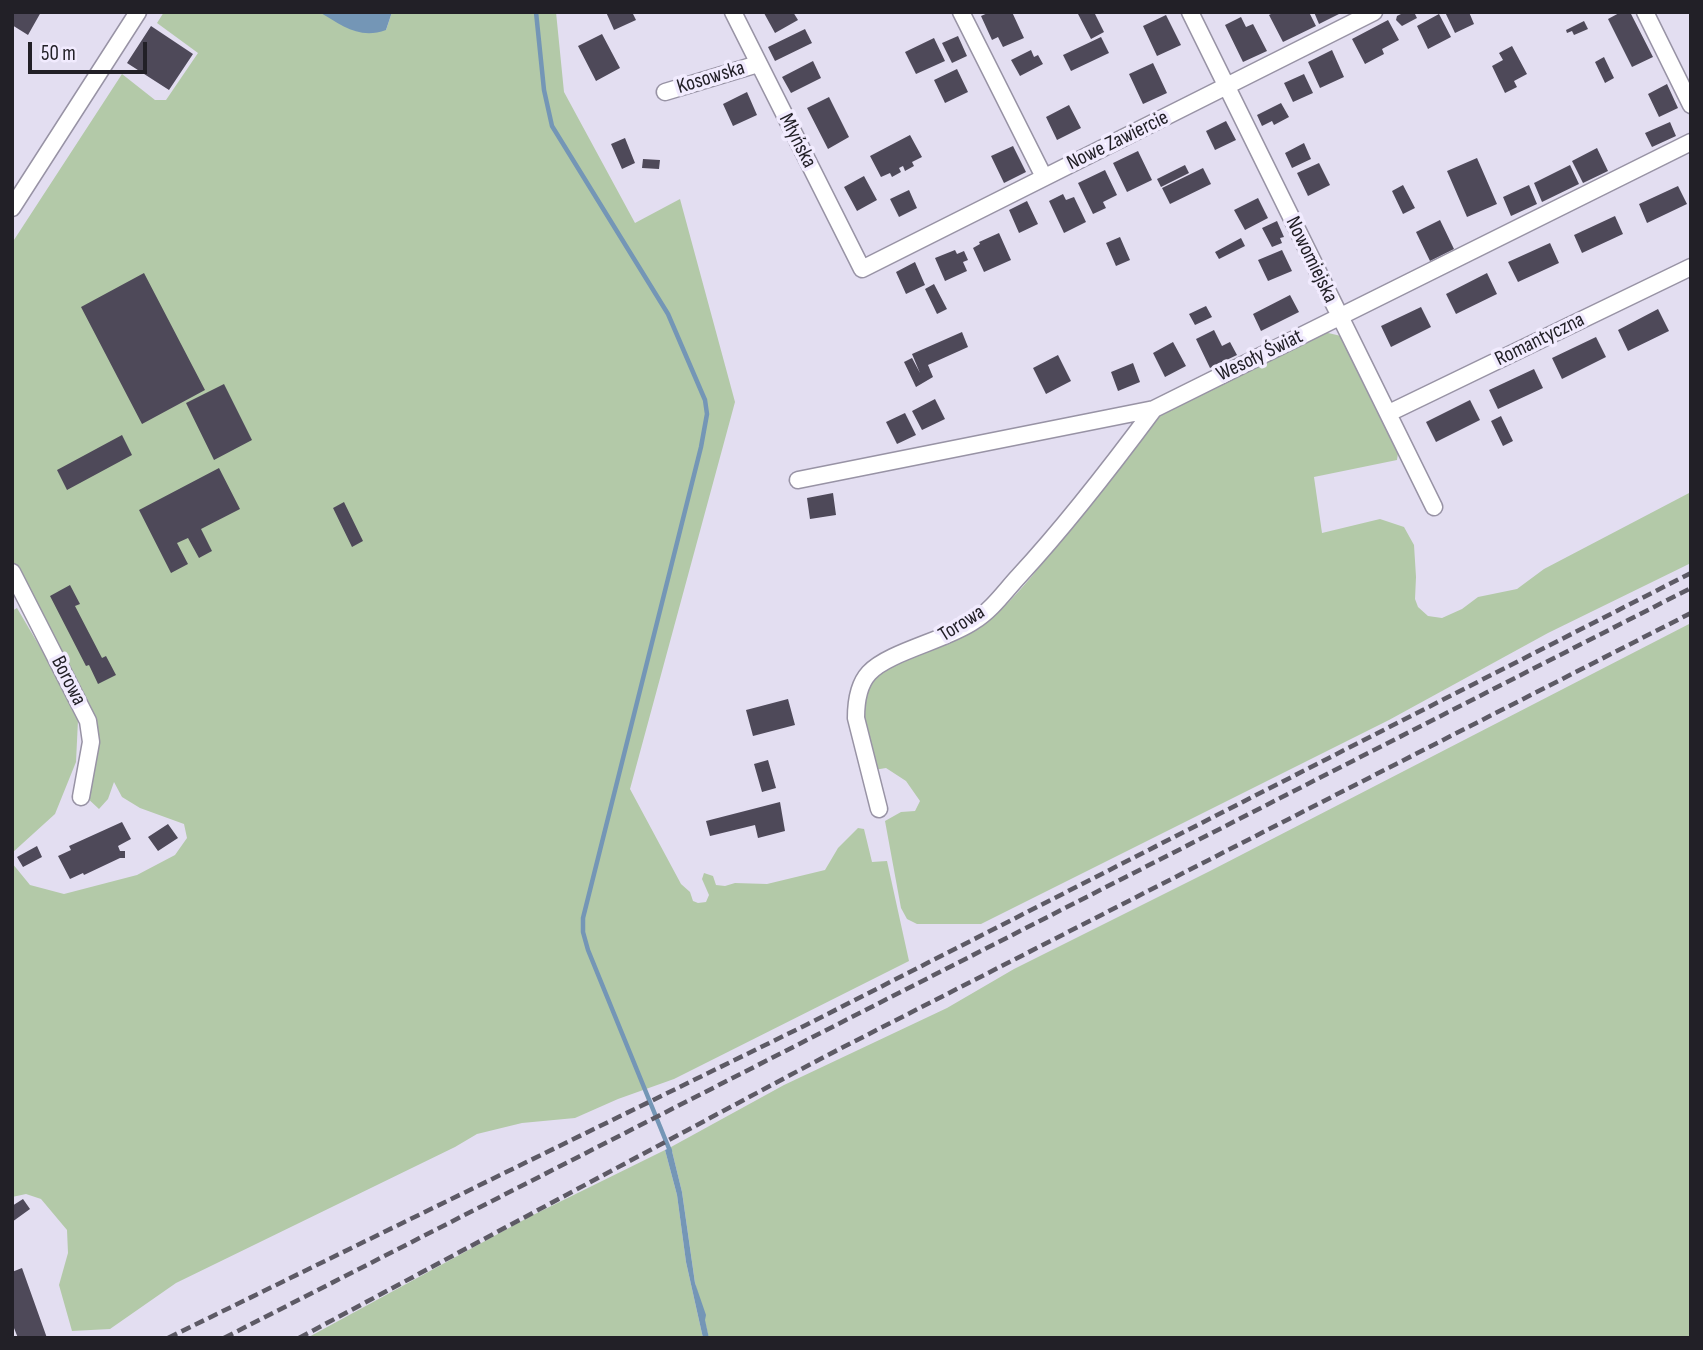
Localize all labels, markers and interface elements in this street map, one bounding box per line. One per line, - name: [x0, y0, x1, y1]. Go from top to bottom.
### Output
- scale bar: [32, 28, 150, 72]
- text: 50 m: [41, 41, 76, 66]
- street label: Kosowska: [674, 56, 748, 100]
- street label: Nowe Zawiercie: [1063, 106, 1173, 176]
- street label: Młyńska: [773, 110, 821, 172]
- street label: Nowomiejska: [1279, 213, 1343, 307]
- street label: Romantyczna: [1491, 308, 1589, 372]
- street label: Wesoły Świat: [1213, 324, 1307, 388]
- street label: Torowa: [934, 600, 990, 648]
- street label: Borowa: [45, 652, 91, 710]

